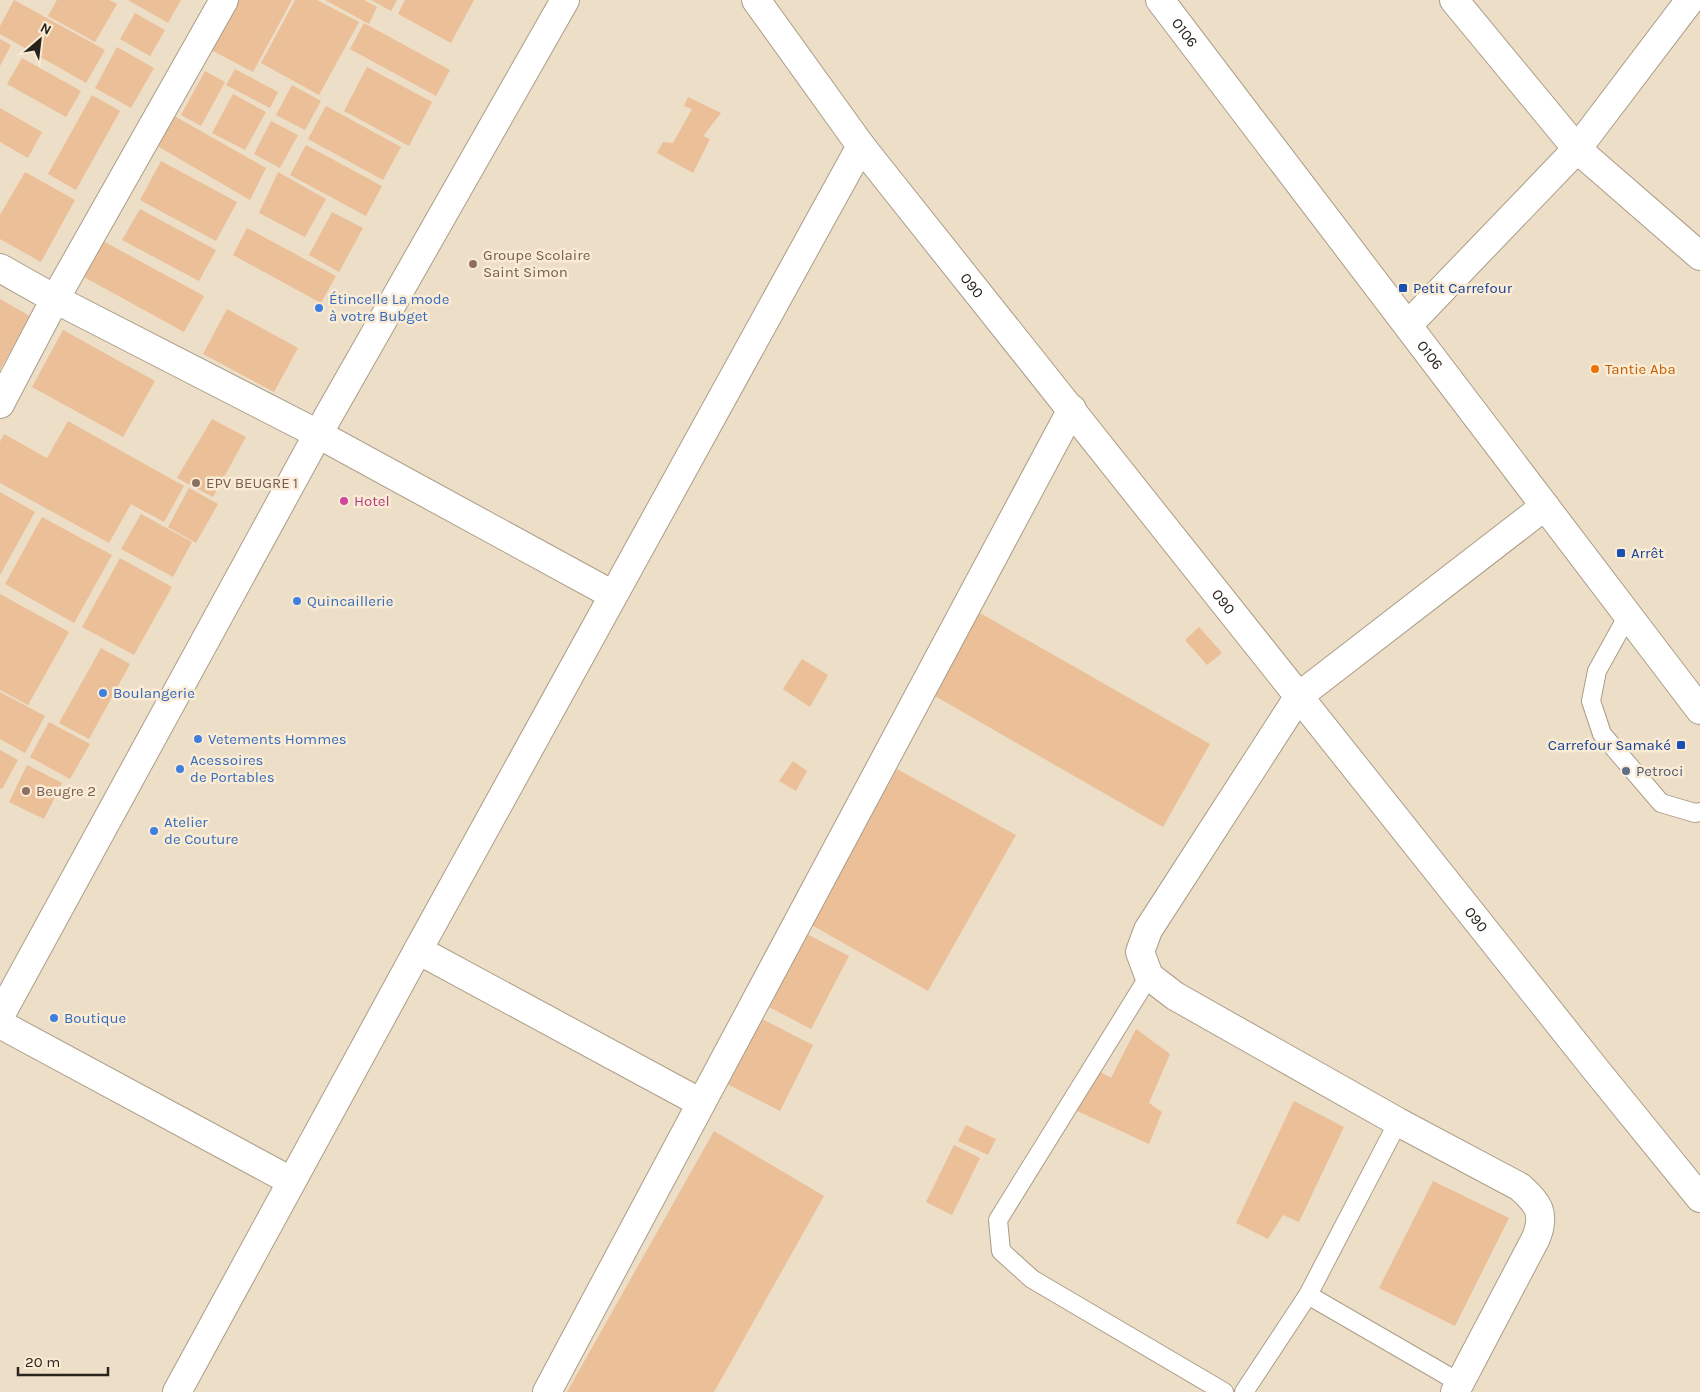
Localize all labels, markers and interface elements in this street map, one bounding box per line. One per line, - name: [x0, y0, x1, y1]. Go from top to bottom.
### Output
- street label: O106: [1168, 14, 1202, 51]
- north arrow: [15, 15, 65, 65]
- text: N: [37, 19, 54, 39]
- place label: Groupe Scolaire Saint Simon: [483, 246, 590, 281]
- marker: Groupe Scolaire Saint Simon: [467, 258, 479, 270]
- street label: O90: [956, 269, 988, 302]
- place label: Petit Carrefour: [1413, 279, 1513, 297]
- marker: Petit Carrefour: [1397, 282, 1409, 294]
- place label: Étincelle La mode à votre Bubget: [329, 290, 449, 325]
- marker: Étincelle La mode à votre Bubget: [313, 302, 325, 314]
- street label: O106: [1413, 337, 1447, 373]
- place label: Tantie Aba: [1605, 360, 1676, 378]
- marker: Tantie Aba: [1589, 363, 1601, 375]
- place label: EPV BEUGRE 1: [206, 474, 298, 492]
- marker: EPV BEUGRE 1: [190, 477, 202, 489]
- place label: Hotel: [354, 492, 390, 510]
- marker: Hotel: [338, 495, 350, 507]
- place label: Arrêt: [1631, 544, 1664, 562]
- marker: Arrêt: [1615, 547, 1627, 559]
- street label: O90: [1208, 585, 1239, 618]
- place label: Quincaillerie: [307, 592, 394, 610]
- marker: Quincaillerie: [291, 595, 303, 607]
- place label: Boulangerie: [113, 684, 195, 702]
- marker: Boulangerie: [97, 687, 109, 699]
- place label: Vetements Hommes: [208, 730, 347, 748]
- marker: Vetements Hommes: [192, 733, 204, 745]
- place label: Carrefour Samaké: [1548, 736, 1671, 754]
- marker: Carrefour Samaké: [1675, 739, 1687, 751]
- place label: Acessoires de Portables: [190, 751, 275, 786]
- place label: Petroci: [1636, 762, 1683, 780]
- marker: Acessoires de Portables: [174, 763, 186, 775]
- marker: Petroci: [1620, 765, 1632, 777]
- place label: Beugre 2: [36, 782, 96, 800]
- marker: Beugre 2: [20, 785, 32, 797]
- place label: Atelier de Couture: [164, 813, 238, 848]
- marker: Atelier de Couture: [148, 825, 160, 837]
- street label: O90: [1461, 903, 1492, 936]
- place label: Boutique: [64, 1009, 126, 1027]
- marker: Boutique: [48, 1012, 60, 1024]
- scale bar: [18, 1344, 108, 1376]
- text: 20 m: [25, 1353, 60, 1371]

